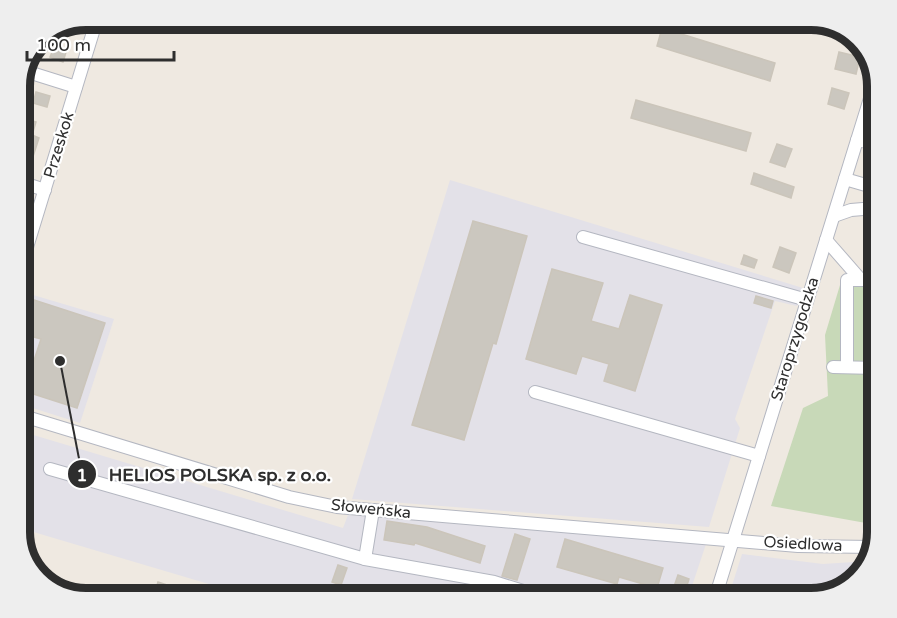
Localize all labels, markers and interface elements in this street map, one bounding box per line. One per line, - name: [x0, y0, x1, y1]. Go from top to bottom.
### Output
- scale bar: [27, 24, 174, 62]
- text: 100 m: [36, 34, 91, 56]
- street label: Przeskok: [39, 109, 79, 181]
- street label: Staroprzygodzka: [767, 275, 823, 403]
- callout: HELIOS POLSKA sp. z o.o.: [67, 456, 343, 492]
- text: 1: [76, 464, 88, 486]
- text: HELIOS POLSKA sp. z o.o.: [109, 464, 331, 486]
- street label: Słoweńska: [330, 495, 412, 523]
- street label: Osiedlowa: [763, 532, 843, 556]

